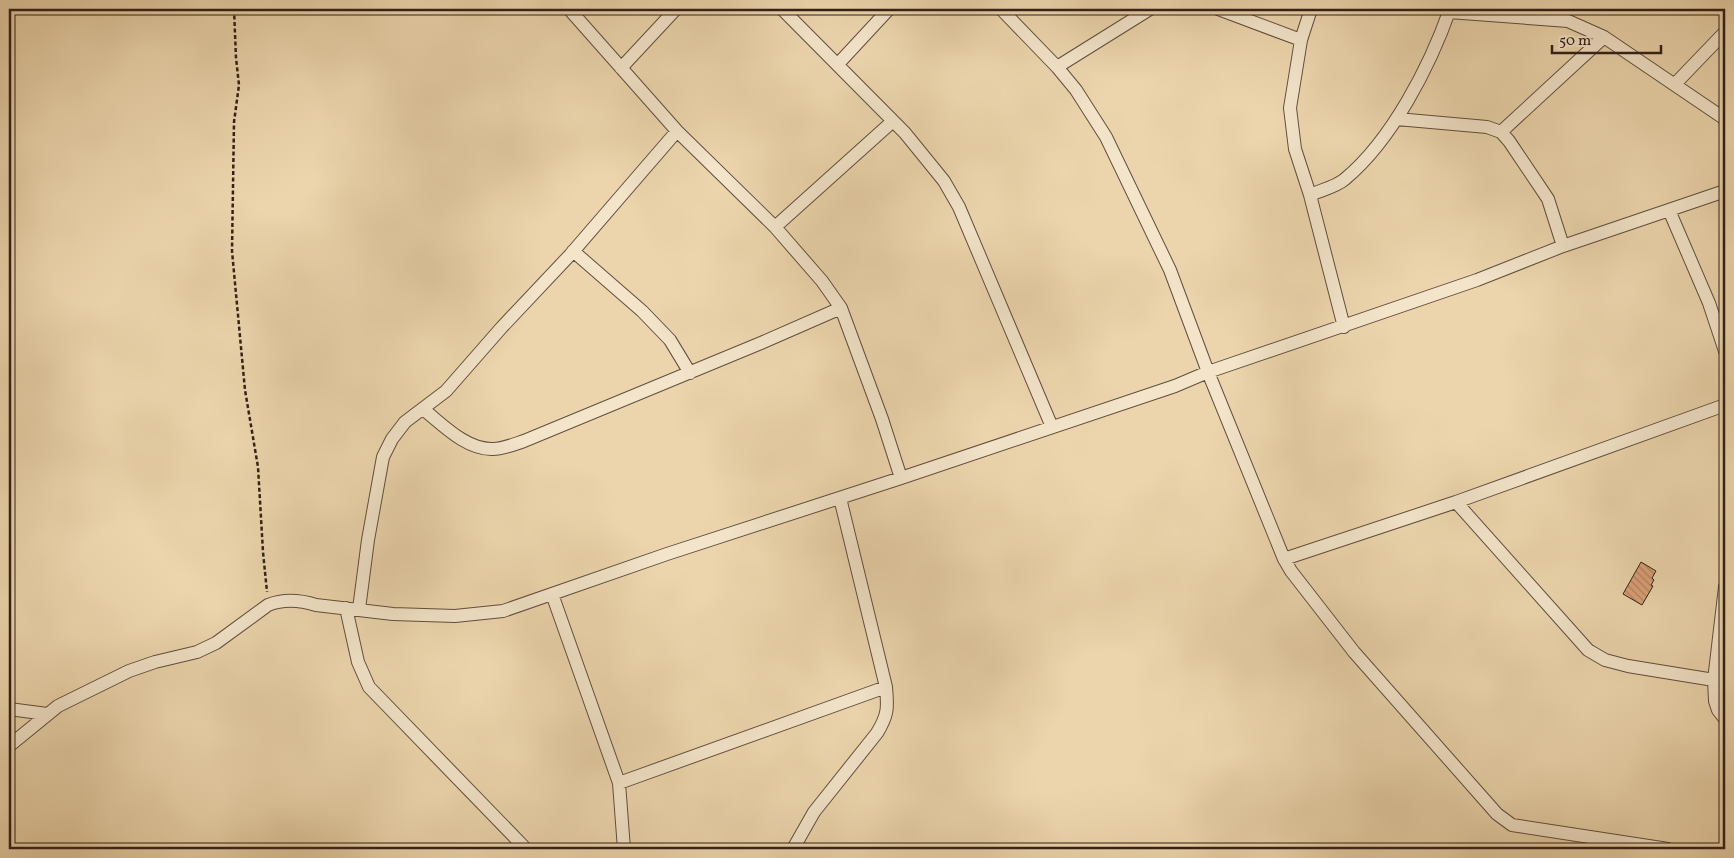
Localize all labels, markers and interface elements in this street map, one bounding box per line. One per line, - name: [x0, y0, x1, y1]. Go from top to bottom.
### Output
- scale bar: [1552, 22, 1660, 54]
- text: 50 m: [1559, 31, 1591, 52]

